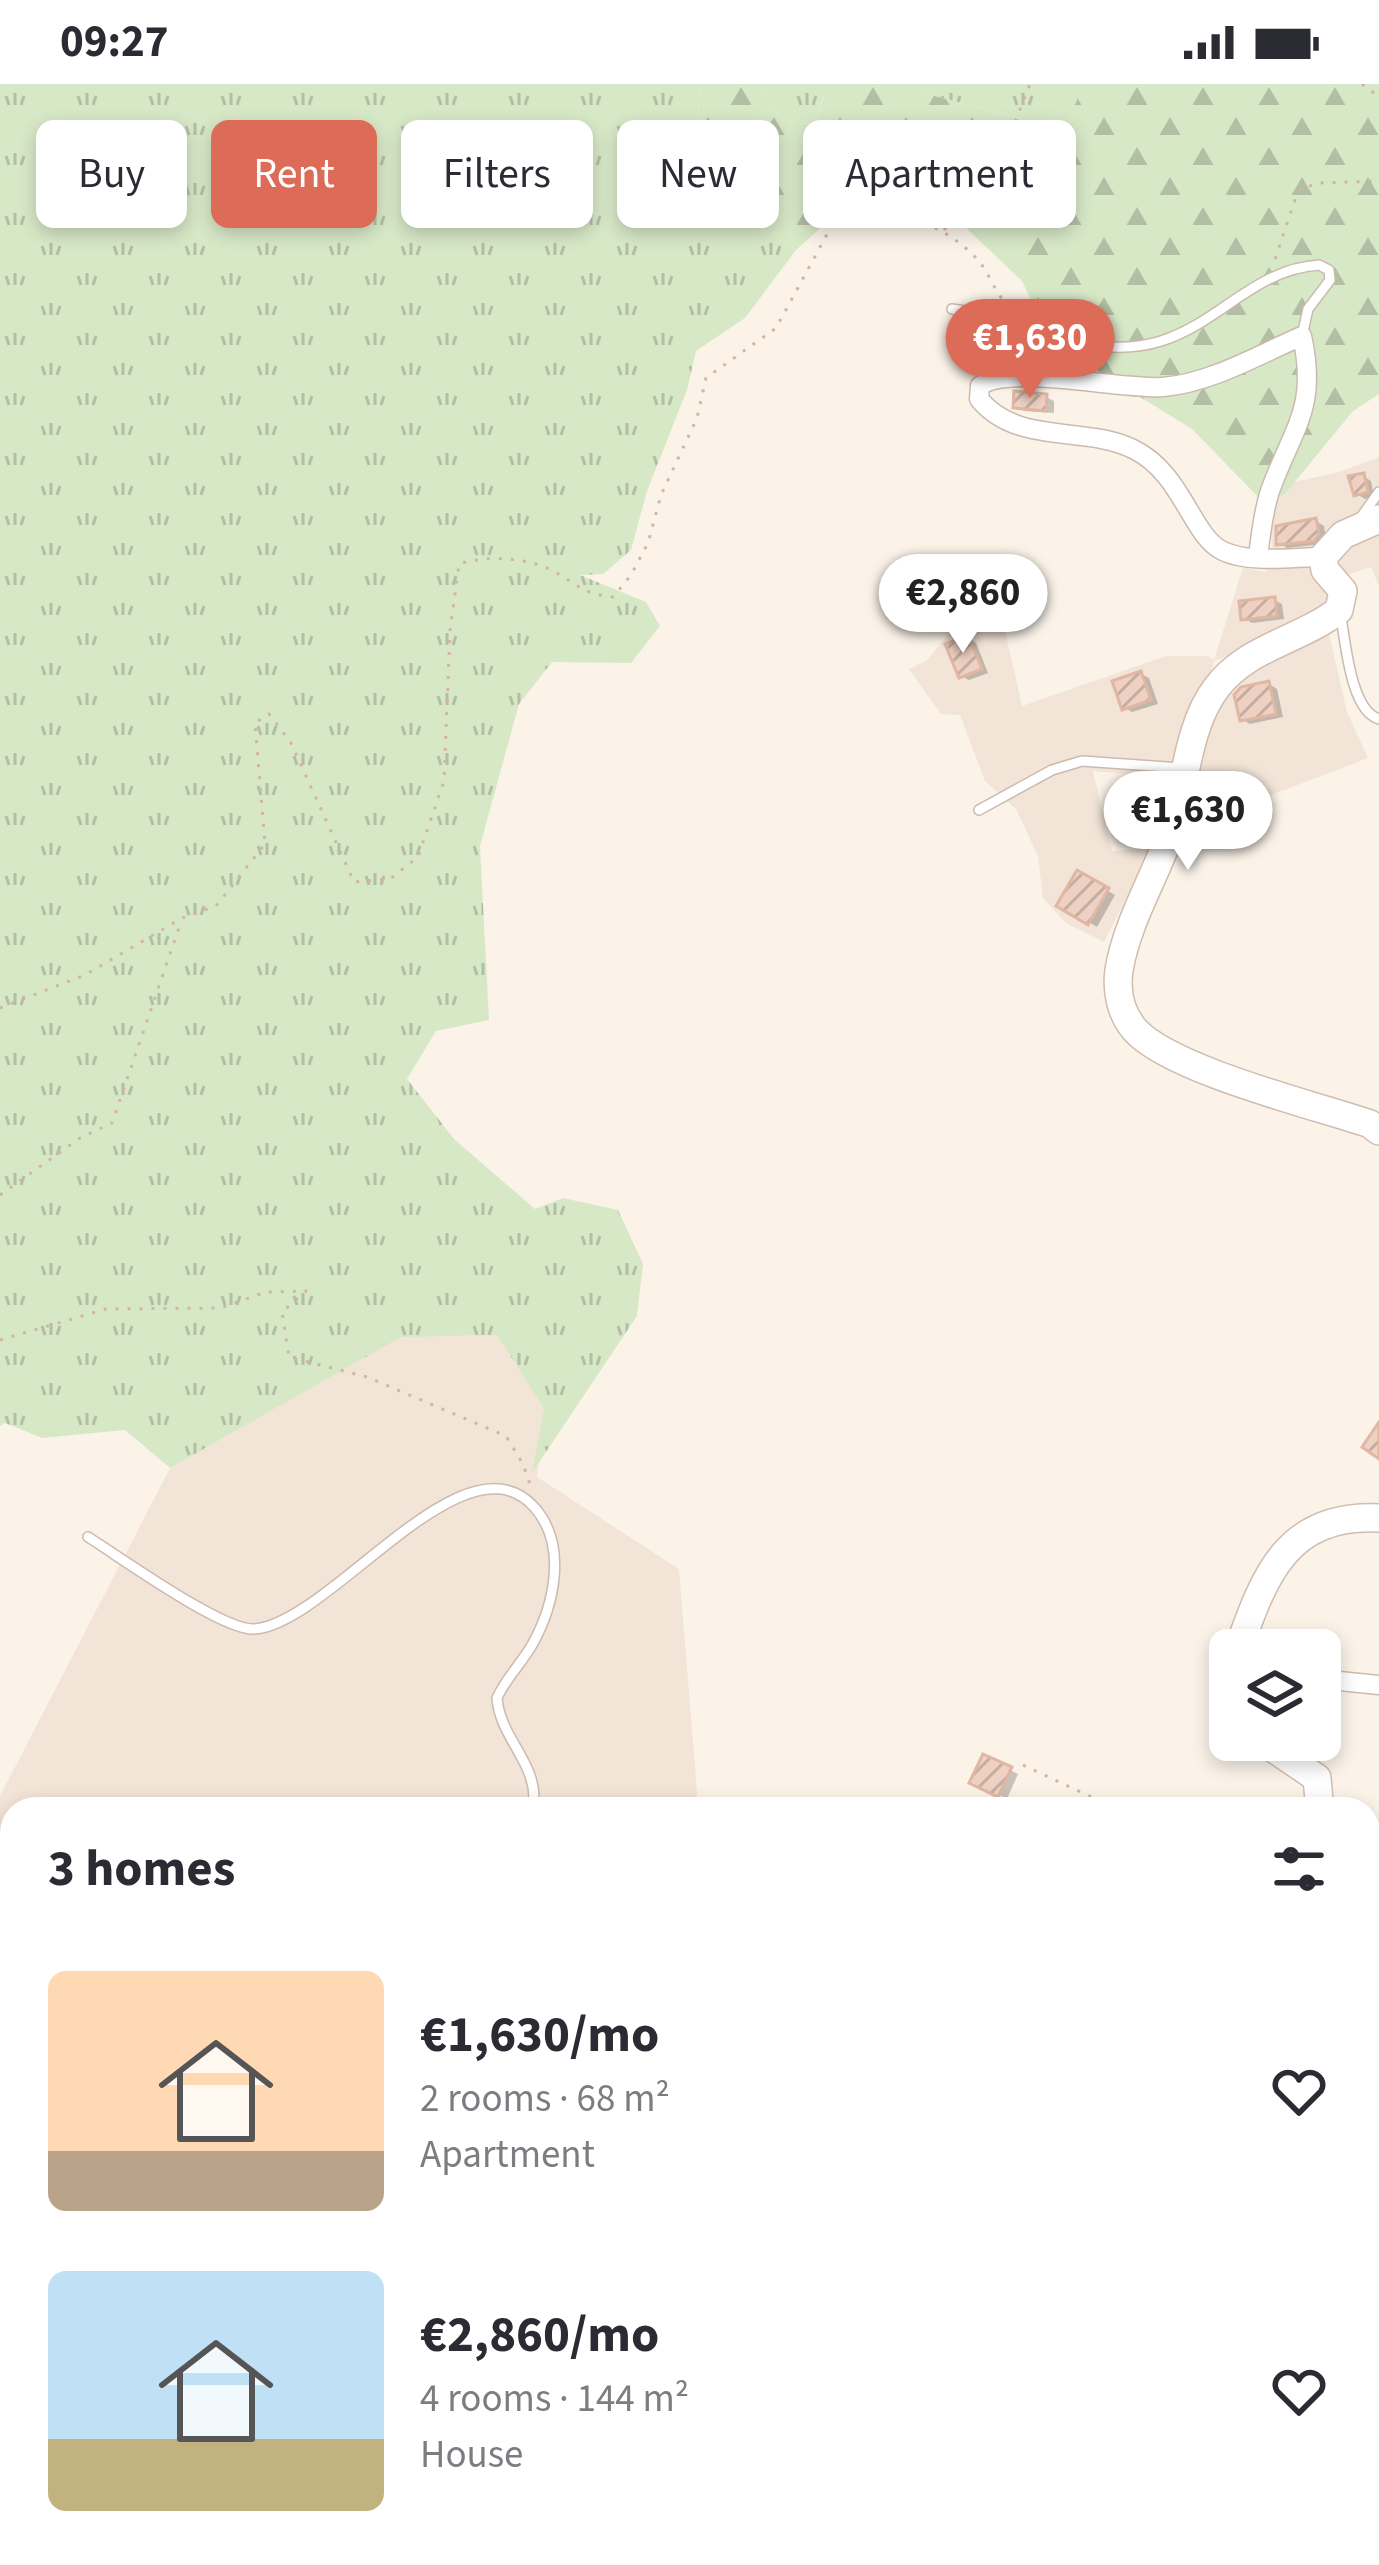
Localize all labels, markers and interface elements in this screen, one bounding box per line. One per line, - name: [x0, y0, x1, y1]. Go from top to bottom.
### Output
- text: 09:27: [60, 10, 169, 74]
- chip: Buy: [36, 120, 187, 228]
- chip: Rent: [211, 120, 377, 228]
- chip: Filters: [401, 120, 593, 228]
- chip: New: [617, 120, 779, 228]
- chip: Apartment: [803, 120, 1076, 228]
- pin: €1,630: [932, 299, 1128, 401]
- text: €1,630: [973, 310, 1087, 366]
- pin: €2,860: [865, 554, 1061, 656]
- text: €2,860: [906, 565, 1020, 621]
- pin: €1,630: [1090, 771, 1286, 873]
- text: €1,630: [1131, 782, 1245, 838]
- map controls: [1209, 1629, 1341, 1761]
- button: layers: [1209, 1629, 1341, 1761]
- text: 3 homes: [48, 1833, 235, 1905]
- icon: filters: [1266, 1836, 1332, 1902]
- text: €1,630/mo: [420, 1999, 659, 2071]
- icon: home: [144, 2019, 288, 2163]
- icon: heart: [1266, 2058, 1332, 2124]
- text: 2 rooms · 68 m²: [420, 2071, 670, 2127]
- text: Apartment: [420, 2127, 595, 2183]
- text: €2,860/mo: [420, 2299, 659, 2371]
- icon: home: [144, 2319, 288, 2463]
- icon: heart: [1266, 2358, 1332, 2424]
- text: 4 rooms · 144 m²: [420, 2371, 689, 2427]
- text: House: [420, 2427, 523, 2483]

